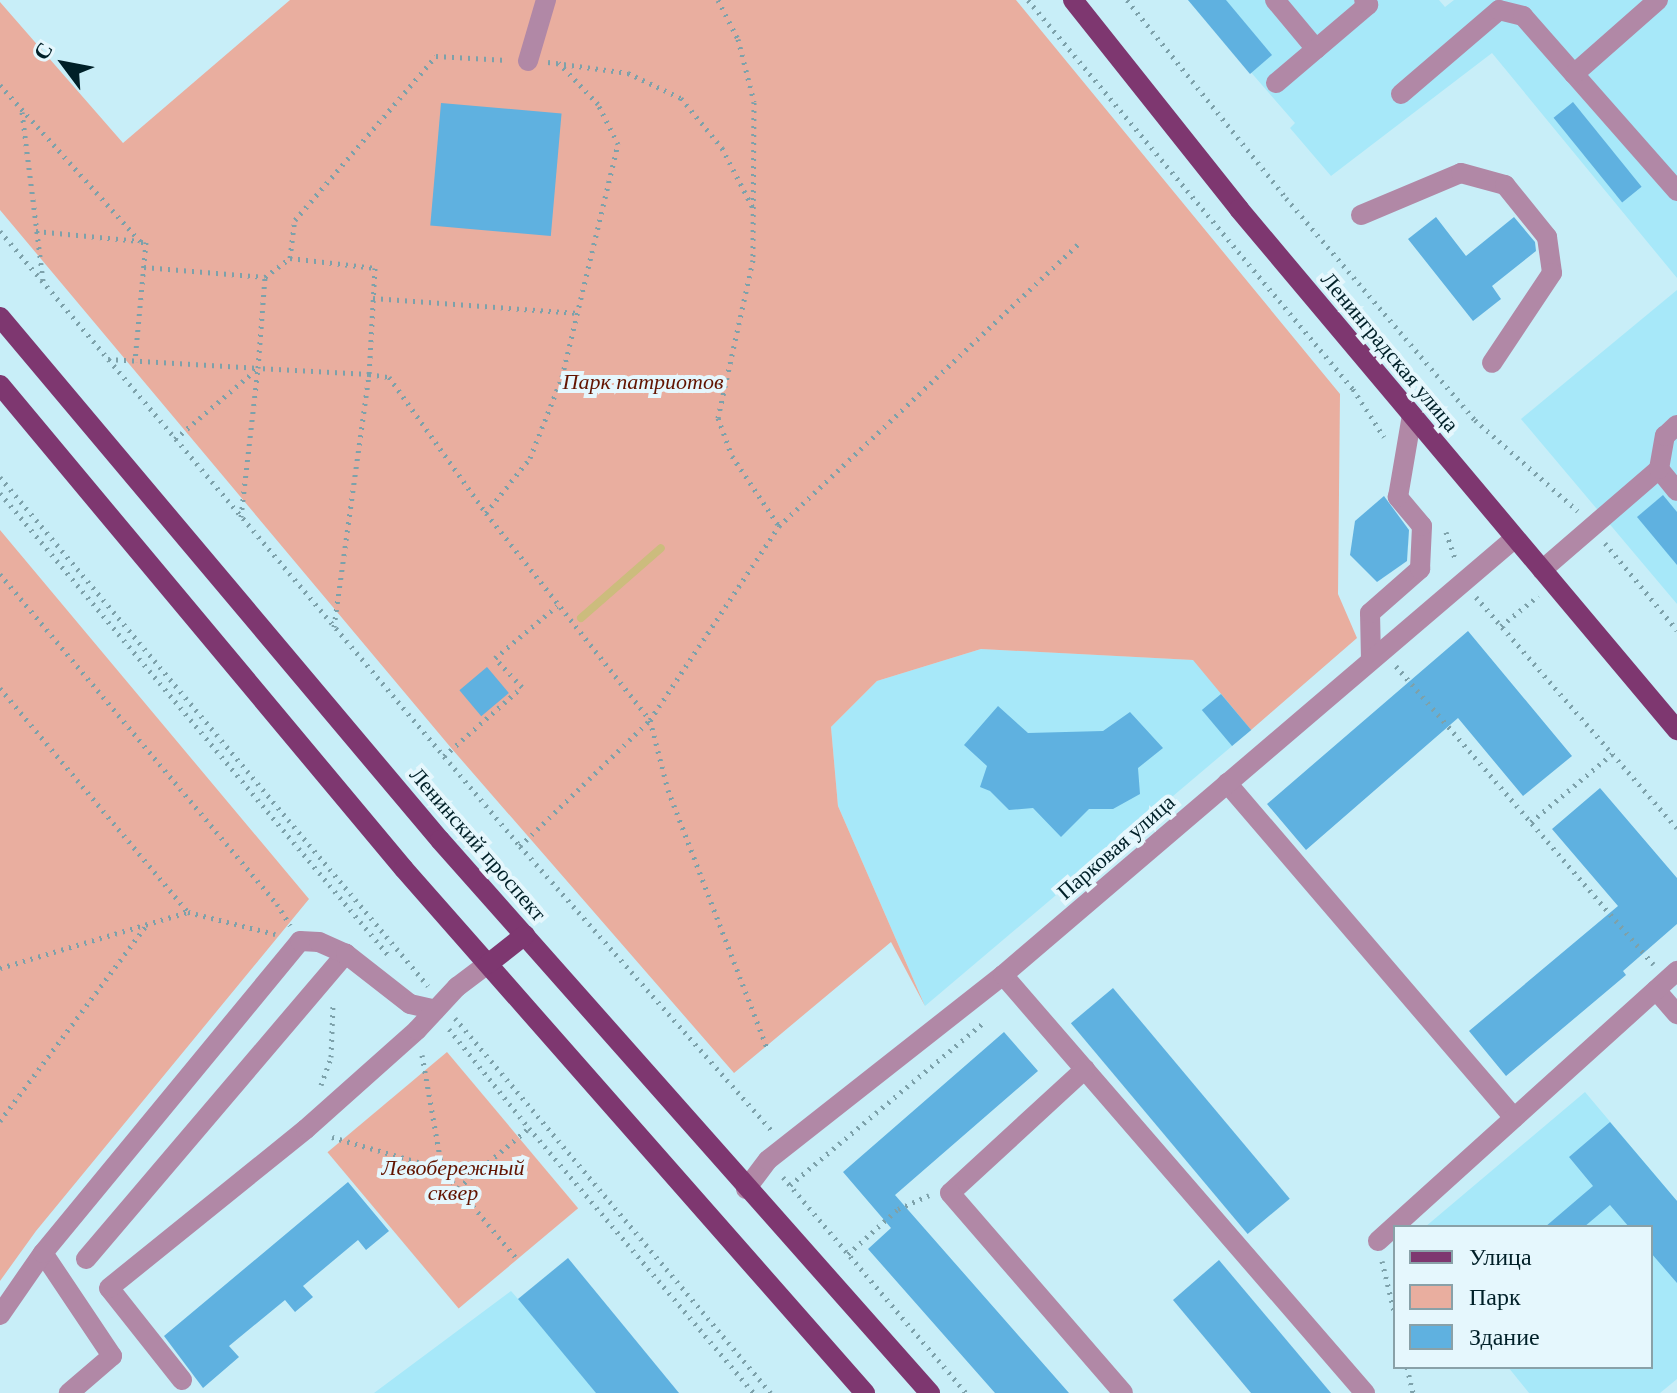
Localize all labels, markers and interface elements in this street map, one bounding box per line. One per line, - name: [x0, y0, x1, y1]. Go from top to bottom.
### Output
- north arrow: [24, 24, 104, 104]
- text: С: [28, 38, 58, 64]
- street label: Ленинградская улица: [1315, 267, 1465, 437]
- park label: Парк патриотов: [562, 369, 724, 395]
- street label: Ленинский проспект: [404, 762, 552, 926]
- street label: Парковая улица: [1052, 789, 1180, 905]
- park label: Левобережный сквер: [382, 1154, 524, 1206]
- legend: [1393, 1225, 1653, 1369]
- text: Улица: [1469, 1244, 1532, 1270]
- text: Парк: [1469, 1284, 1521, 1310]
- text: Здание: [1469, 1324, 1540, 1350]

